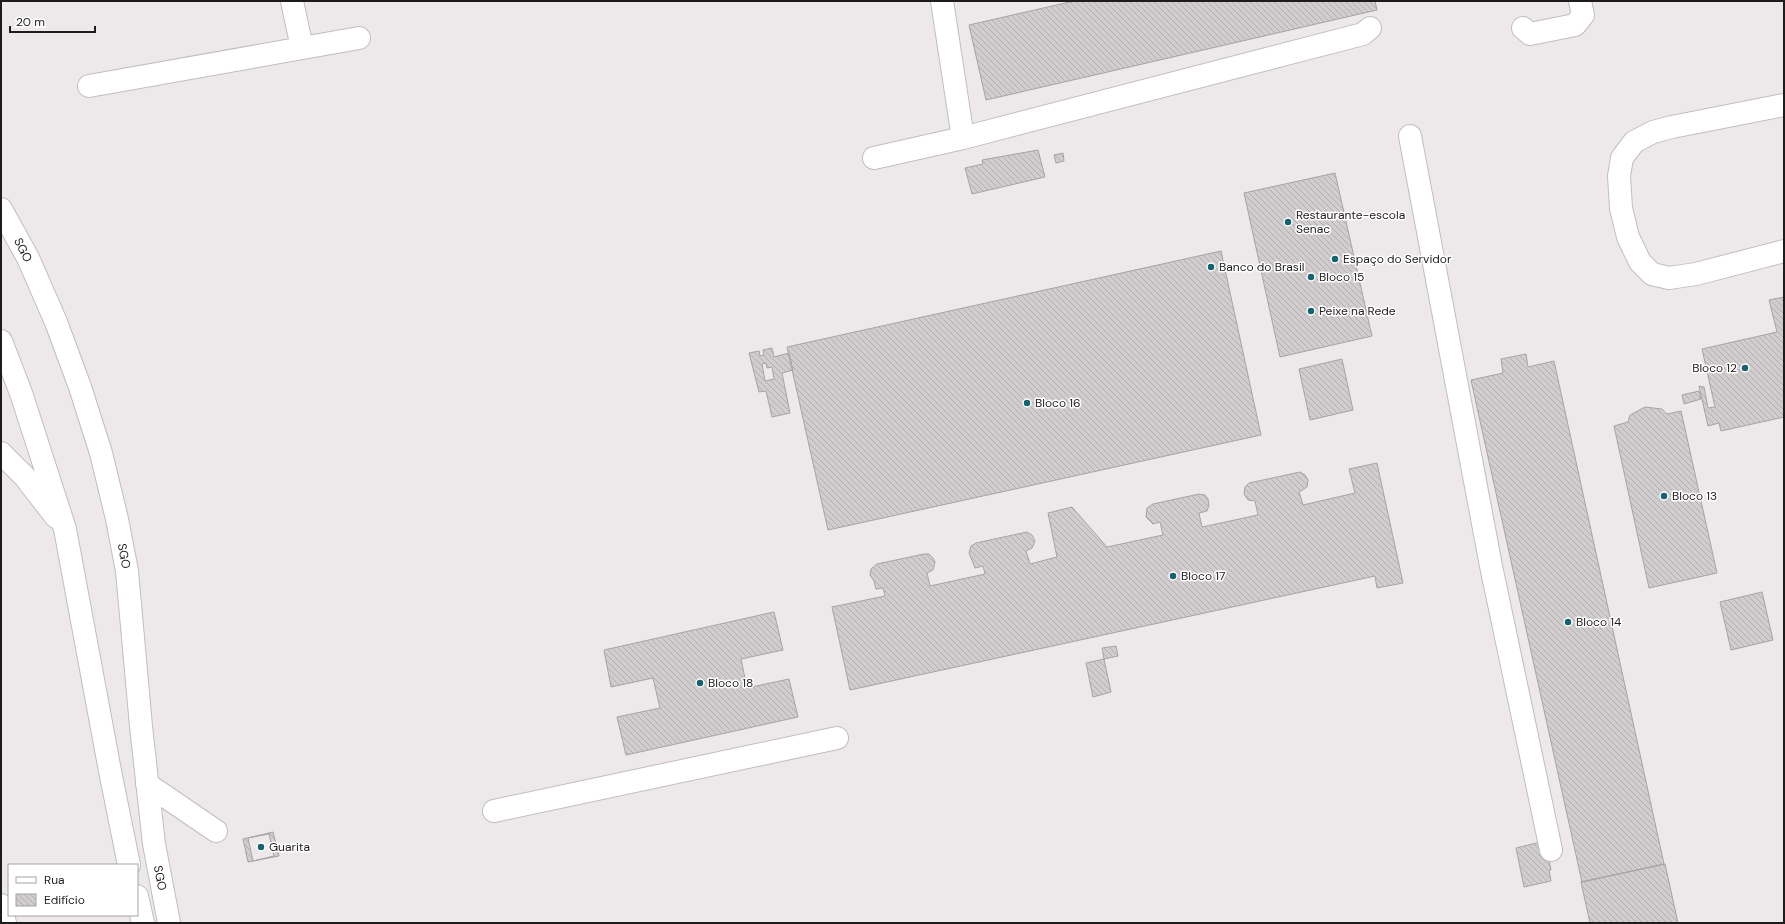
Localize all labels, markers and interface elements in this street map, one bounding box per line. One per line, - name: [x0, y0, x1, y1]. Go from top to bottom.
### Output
- scale bar: [10, 8, 95, 34]
- text: 20 m: [16, 14, 45, 30]
- place label: Restaurante-escola Senac: [1296, 207, 1405, 237]
- marker: Restaurante-escola Senac: [1283, 217, 1293, 227]
- street label: SGO: [10, 235, 36, 265]
- place label: Espaço do Servidor: [1343, 251, 1452, 267]
- marker: Espaço do Servidor: [1330, 254, 1340, 264]
- place label: Banco do Brasil: [1219, 259, 1304, 275]
- marker: Banco do Brasil: [1206, 262, 1216, 272]
- place label: Bloco 15: [1319, 269, 1364, 285]
- marker: Bloco 15: [1306, 272, 1316, 282]
- place label: Peixe na Rede: [1319, 303, 1396, 319]
- marker: Peixe na Rede: [1306, 306, 1316, 316]
- place label: Bloco 12: [1692, 360, 1737, 376]
- marker: Bloco 12: [1740, 363, 1750, 373]
- place label: Bloco 16: [1035, 395, 1080, 411]
- marker: Bloco 16: [1022, 398, 1032, 408]
- place label: Bloco 13: [1672, 488, 1717, 504]
- marker: Bloco 13: [1659, 491, 1669, 501]
- street label: SGO: [114, 542, 134, 570]
- place label: Bloco 17: [1181, 568, 1225, 584]
- marker: Bloco 17: [1168, 571, 1178, 581]
- place label: Bloco 14: [1576, 614, 1621, 630]
- marker: Bloco 14: [1563, 617, 1573, 627]
- place label: Bloco 18: [708, 675, 753, 691]
- marker: Bloco 18: [695, 678, 705, 688]
- place label: Guarita: [269, 839, 310, 855]
- marker: Guarita: [256, 842, 266, 852]
- legend: [8, 864, 138, 916]
- street label: SGO: [150, 864, 170, 892]
- text: Rua: [44, 872, 65, 888]
- text: Edifício: [44, 892, 85, 908]

